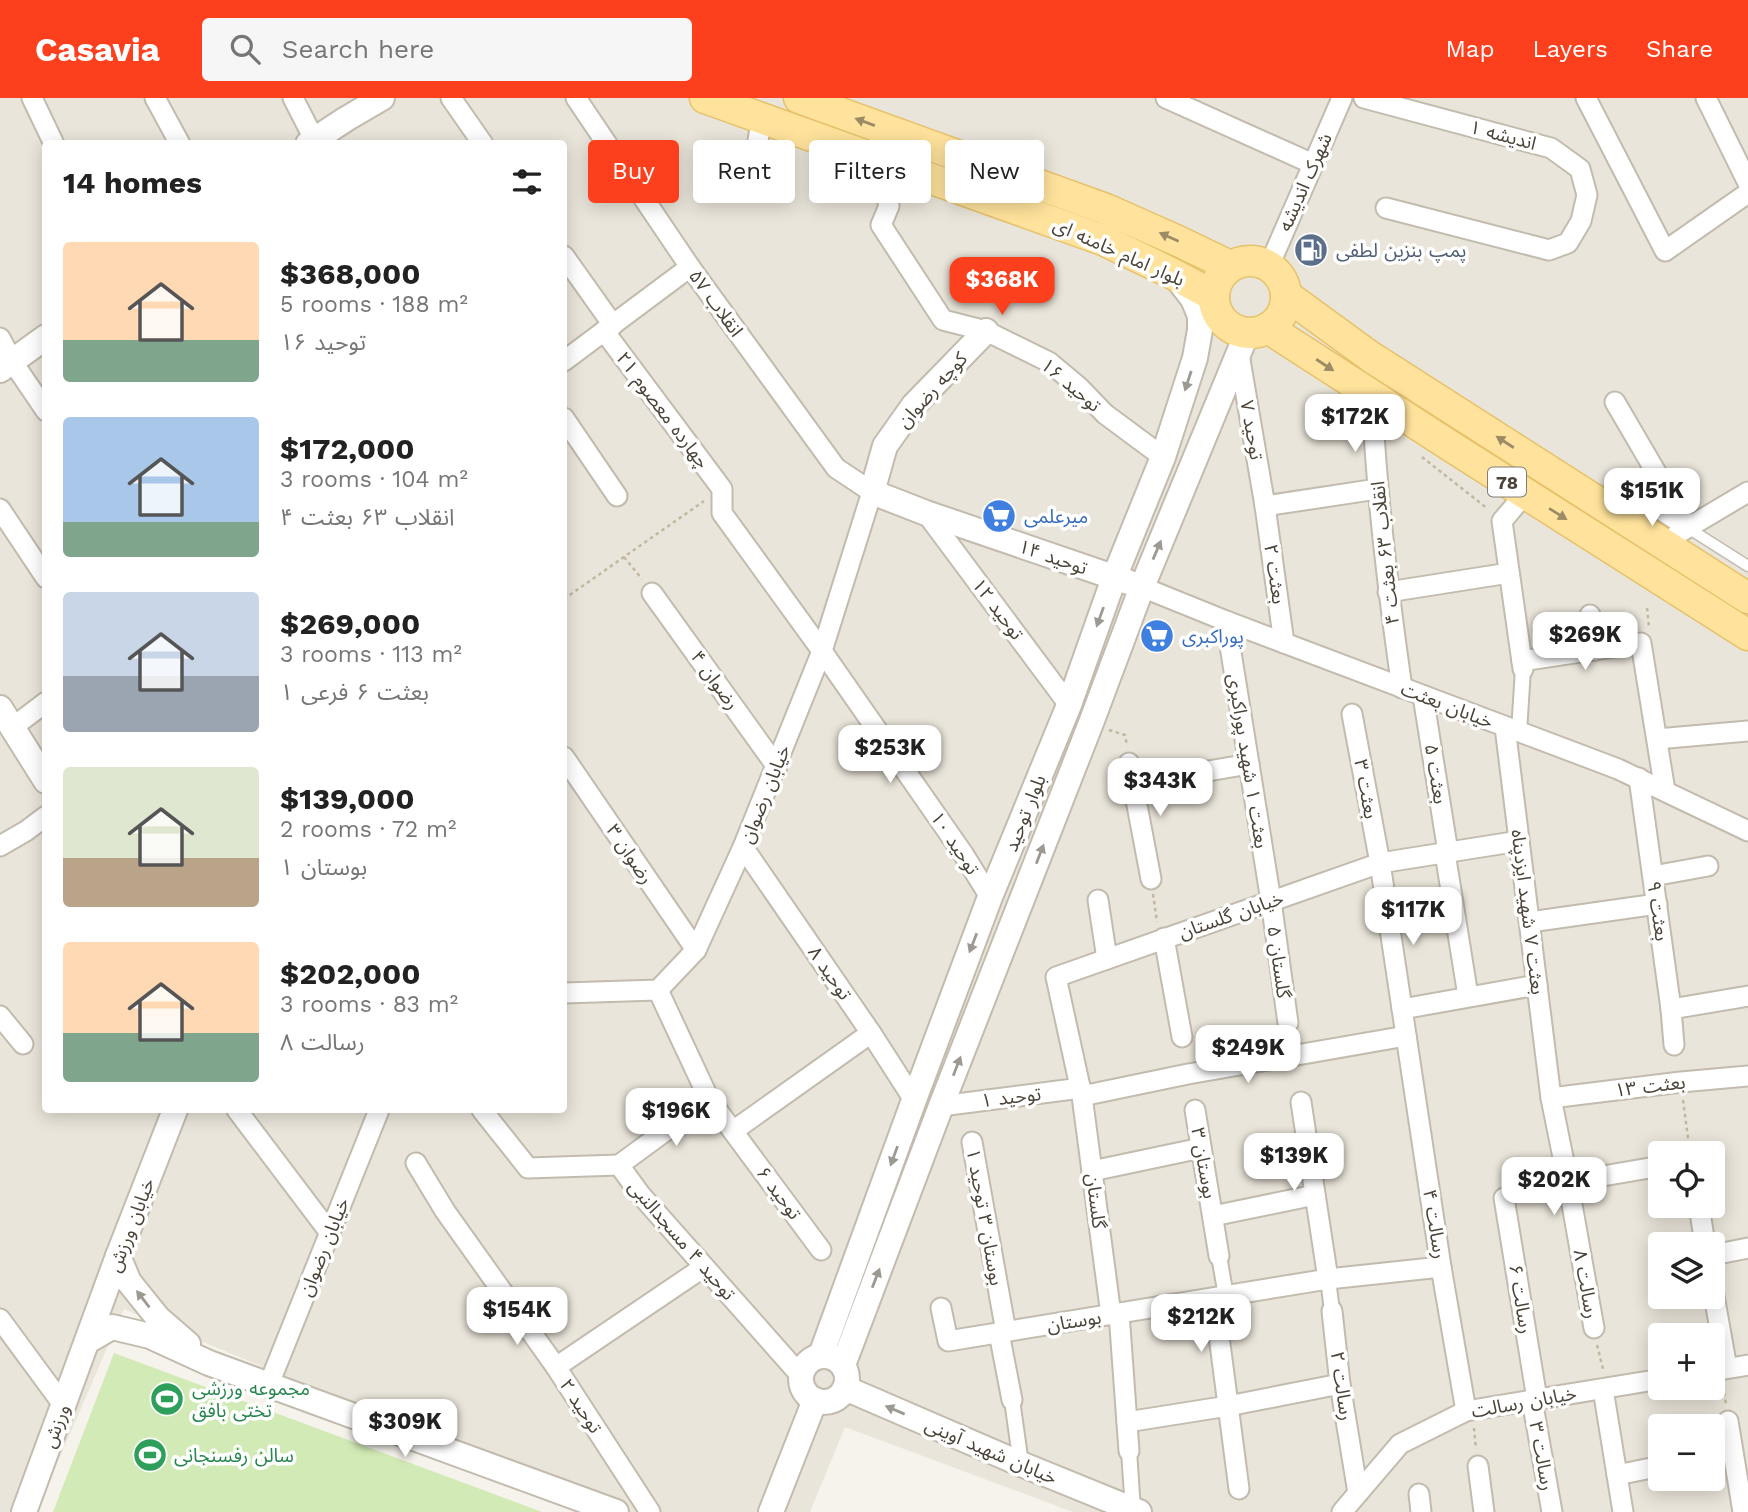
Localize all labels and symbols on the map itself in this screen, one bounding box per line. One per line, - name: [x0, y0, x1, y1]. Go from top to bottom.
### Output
- street label: اندیشه ۱: [1467, 115, 1539, 155]
- one-way arrow: [854, 116, 875, 127]
- street label: شهرک اندیشه: [1273, 129, 1337, 235]
- street label: بلوار امام خامنه ای: [1049, 213, 1188, 294]
- one-way arrow: [1159, 231, 1179, 243]
- fuel station icon: پمپ بنزین لطفی: [1292, 231, 1330, 269]
- place label: پمپ بنزین لطفی: [1336, 239, 1466, 263]
- pin: $368K: [953, 258, 1051, 317]
- street label: انقلاب ۵۷: [684, 265, 748, 341]
- street label: چهارده معصوم ۲۱: [609, 347, 714, 475]
- street label: کوچه رضوان: [892, 347, 973, 433]
- street label: توحید ۱۶: [1036, 353, 1106, 417]
- one-way arrow: [1316, 359, 1335, 372]
- one-way arrow: [1182, 371, 1193, 392]
- pin: $172K: [1306, 394, 1404, 454]
- street label: توحید ۷: [1235, 398, 1269, 462]
- one-way arrow: [1496, 436, 1515, 449]
- road number: 78: [1488, 468, 1526, 496]
- pin: $151K: [1603, 468, 1701, 528]
- street label: انقلاب ۶۳ بعثت ۴: [1366, 480, 1404, 626]
- supermarket icon: میرعلمی: [980, 497, 1018, 535]
- place label: میرعلمی: [1024, 505, 1088, 528]
- one-way arrow: [1549, 508, 1568, 521]
- street label: توحید ۱۴: [1016, 535, 1090, 579]
- one-way arrow: [1152, 540, 1163, 561]
- street label: بعثت ۲: [1259, 543, 1291, 605]
- street label: توحید ۱۲: [967, 574, 1029, 644]
- one-way arrow: [1094, 607, 1105, 628]
- pin: $269K: [1536, 612, 1634, 672]
- supermarket icon: پوراکبری: [1138, 617, 1176, 655]
- place label: پوراکبری: [1182, 625, 1244, 649]
- street label: رضوان ۴: [686, 646, 744, 714]
- street label: بعثت ۱ شهید پوراکبری: [1222, 672, 1273, 850]
- street label: خیابان بعثت: [1398, 677, 1496, 733]
- pin: $253K: [841, 726, 939, 785]
- street label: خیابان رضوان: [735, 741, 795, 847]
- street label: بعثت ۵: [1420, 742, 1452, 806]
- street label: بعثت ۳: [1349, 757, 1383, 821]
- pin: $343K: [1111, 758, 1209, 818]
- street label: بلوار توحید: [999, 771, 1051, 855]
- street label: توحید ۱۰: [926, 807, 984, 879]
- street label: رضوان ۳: [602, 820, 658, 888]
- street label: بعثت ۷ شهید ایزدپناه: [1505, 828, 1550, 996]
- one-way arrow: [1034, 843, 1045, 864]
- street label: بعثت ۹: [1642, 880, 1674, 942]
- street label: خیابان گلستان: [1176, 886, 1286, 944]
- pin: $117K: [1364, 888, 1462, 947]
- street label: گلستان ۵: [1263, 924, 1296, 1001]
- one-way arrow: [967, 933, 978, 954]
- street label: توحید ۸: [803, 942, 857, 1004]
- pin: $249K: [1199, 1026, 1297, 1085]
- one-way arrow: [951, 1055, 962, 1076]
- street label: بعثت ۱۳: [1613, 1070, 1687, 1102]
- street label: توحید ۱: [980, 1082, 1042, 1112]
- pin: $196K: [627, 1088, 725, 1148]
- street label: بوستان ۳: [1186, 1126, 1222, 1200]
- pin: $139K: [1245, 1134, 1343, 1193]
- one-way arrow: [888, 1146, 899, 1167]
- street label: بوستان ۳ توحید ۱: [962, 1147, 1008, 1287]
- pin: $202K: [1505, 1158, 1603, 1217]
- street label: توحید ۶: [752, 1162, 806, 1224]
- street label: گلستان: [1081, 1172, 1111, 1231]
- street label: خیابان ورزش: [103, 1175, 159, 1275]
- street label: توحید ۴ مسجدالنبی: [624, 1175, 740, 1305]
- street label: رسالت ۴: [1418, 1188, 1452, 1260]
- street label: خیابان رضوان: [294, 1194, 354, 1300]
- street label: رسالت ۸: [1569, 1248, 1603, 1320]
- street label: رسالت ۶: [1504, 1263, 1538, 1335]
- one-way arrow: [870, 1268, 881, 1289]
- pin: $154K: [468, 1288, 566, 1347]
- one-way arrow: [135, 1290, 150, 1308]
- pin: $212K: [1152, 1294, 1250, 1354]
- street label: بوستان: [1045, 1305, 1103, 1337]
- street label: رسالت ۲: [1326, 1350, 1358, 1422]
- street label: توحید ۲: [555, 1374, 607, 1438]
- place label: مجموعه ورزشی تختی بافق: [192, 1377, 310, 1422]
- sports icon: مجموعه ورزشی تختی بافق: [148, 1380, 186, 1418]
- street label: خیابان رسالت: [1470, 1381, 1578, 1423]
- pin: $309K: [356, 1400, 454, 1459]
- street label: ورزش: [37, 1401, 75, 1451]
- one-way arrow: [885, 1404, 905, 1416]
- street label: خیابان شهید آوینی: [921, 1413, 1061, 1489]
- street label: رسالت ۳: [1525, 1420, 1559, 1492]
- sports icon: سالن رفسنجانی: [131, 1436, 169, 1474]
- place label: سالن رفسنجانی: [174, 1444, 294, 1467]

